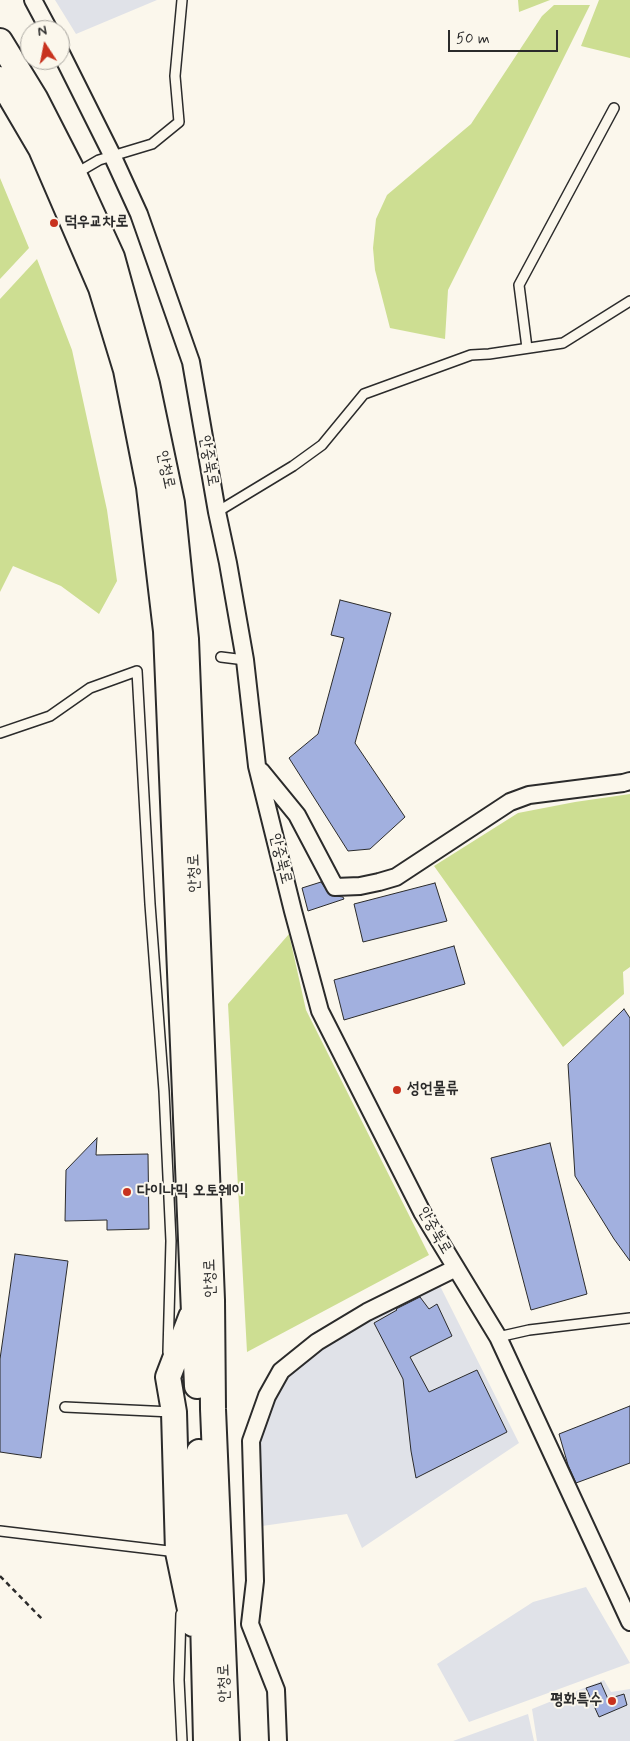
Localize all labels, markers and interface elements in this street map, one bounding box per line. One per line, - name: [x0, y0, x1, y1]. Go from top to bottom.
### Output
- north arrow: [20, 20, 70, 70]
- scale bar: [450, 20, 560, 52]
- text: N: [36, 22, 49, 41]
- text: 50 m: [456, 29, 490, 49]
- place label: 덕우교차로: [64, 213, 128, 233]
- marker: 덕우교차로: [48, 217, 60, 229]
- street label: 안중북로: [194, 434, 222, 488]
- street label: 안청로: [152, 449, 178, 491]
- street label: 안중북로: [264, 832, 296, 886]
- street label: 안청로: [185, 853, 205, 893]
- place label: 성언물류: [407, 1080, 458, 1100]
- marker: 성언물류: [391, 1084, 403, 1096]
- place label: 다이나믹 오토웨이: [137, 1182, 244, 1202]
- marker: 다이나믹 오토웨이: [121, 1186, 133, 1198]
- street label: 안중북로: [413, 1204, 455, 1258]
- street label: 안청로: [201, 1258, 221, 1298]
- street label: 안청로: [215, 1663, 235, 1703]
- place label: 평화특수: [550, 1691, 602, 1711]
- marker: 평화특수: [606, 1695, 618, 1707]

